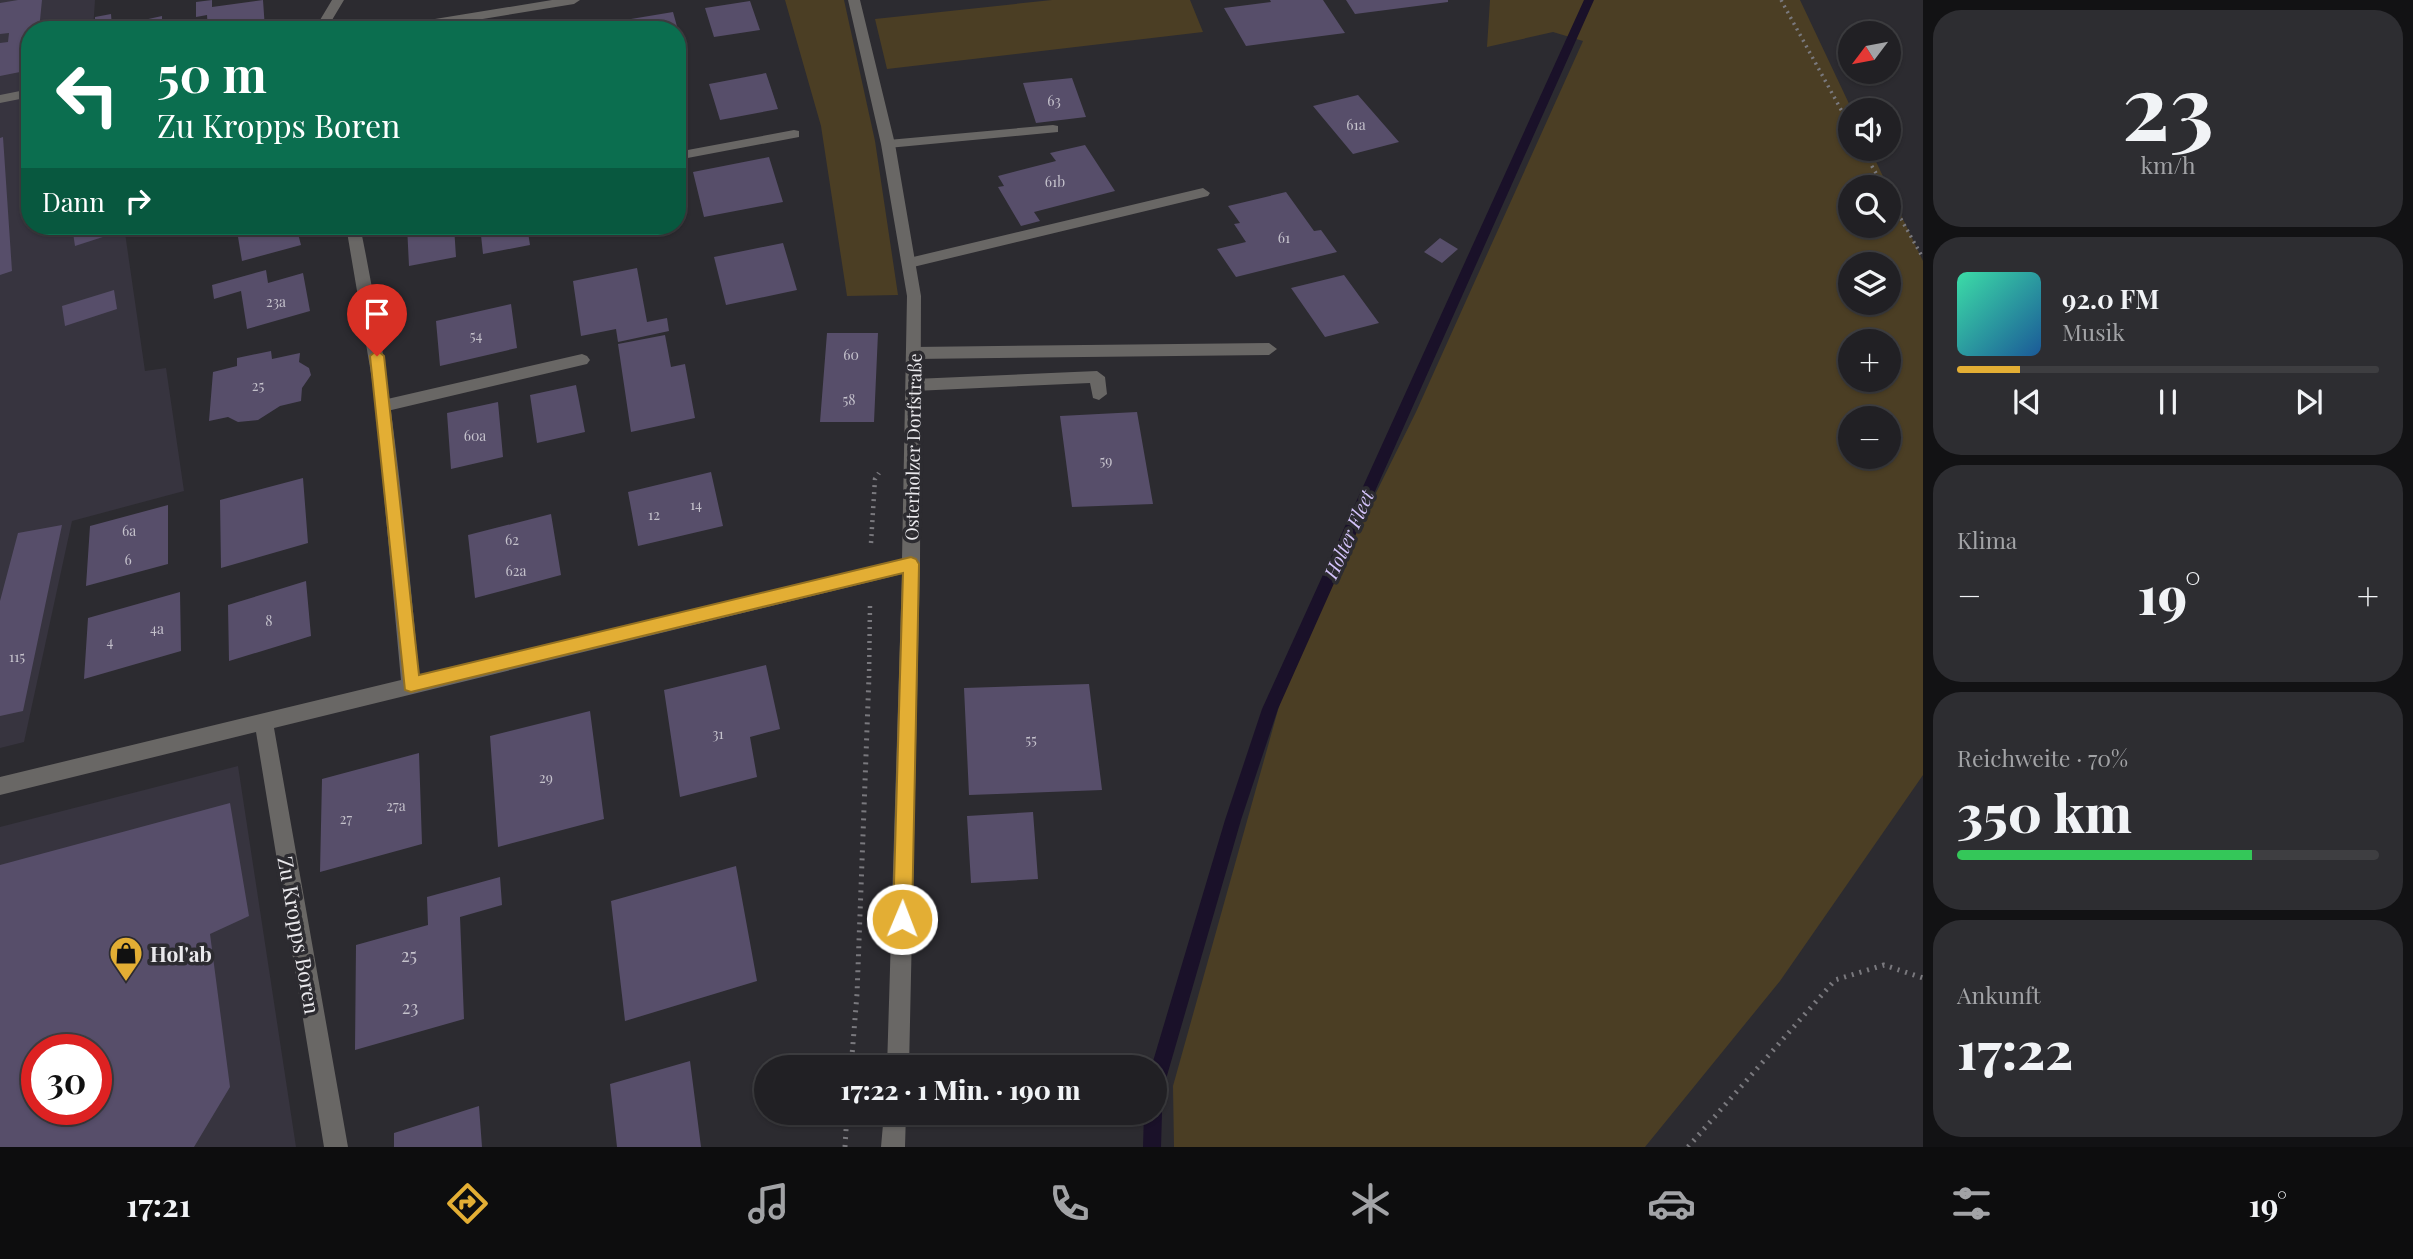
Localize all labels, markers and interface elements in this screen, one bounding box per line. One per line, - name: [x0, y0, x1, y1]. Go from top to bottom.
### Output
- north arrow: [1838, 21, 1900, 84]
- map controls: [1838, 21, 1901, 469]
- text: 50 m: [157, 40, 267, 105]
- text: 23: [2122, 43, 2214, 164]
- icon: left: [42, 49, 133, 140]
- house number: 63: [1047, 91, 1061, 110]
- button: sound: [1838, 98, 1901, 161]
- text: Zu Kropps Boren: [157, 103, 400, 146]
- house number: 61a: [1346, 115, 1366, 134]
- text: km/h: [2140, 149, 2196, 180]
- house number: 61b: [1045, 172, 1065, 191]
- button: search: [1838, 175, 1901, 238]
- icon: right: [119, 182, 157, 220]
- text: Dann: [42, 184, 105, 219]
- house number: 61: [1278, 228, 1290, 247]
- button: layers: [1838, 252, 1901, 315]
- text: 92.0 FM: [2062, 281, 2159, 316]
- pin: [347, 284, 407, 356]
- house number: 23a: [266, 292, 286, 311]
- icon: arrive: [358, 295, 396, 333]
- text: Musik: [2062, 316, 2125, 347]
- house number: 54: [470, 326, 482, 345]
- button: +: [1838, 329, 1901, 392]
- house number: 60: [843, 345, 859, 364]
- street label: Osterholzer Dorfstraße: [899, 353, 927, 541]
- house number: 25: [252, 376, 264, 395]
- icon: previous: [2008, 383, 2046, 421]
- icon: pause: [2149, 383, 2187, 421]
- icon: next: [2290, 383, 2328, 421]
- house number: 58: [842, 390, 856, 409]
- button: −: [1838, 406, 1901, 469]
- house number: 60a: [464, 426, 486, 445]
- house number: 59: [1100, 451, 1112, 470]
- water label: Holter Fleet: [1316, 484, 1380, 583]
- house number: 14: [690, 495, 702, 514]
- house number: 12: [648, 505, 660, 524]
- house number: 6a: [122, 521, 136, 540]
- text: Klima: [1957, 524, 2017, 555]
- house number: 62: [505, 530, 519, 549]
- house number: 6: [124, 550, 132, 569]
- text: 19°: [2138, 559, 2201, 628]
- house number: 62a: [506, 561, 526, 580]
- text: −: [1957, 569, 1982, 620]
- text: +: [2357, 569, 2379, 620]
- house number: 8: [265, 611, 273, 630]
- house number: 4a: [150, 619, 164, 638]
- house number: 4: [107, 632, 114, 651]
- house number: 115: [9, 647, 25, 666]
- house number: 31: [712, 724, 724, 743]
- house number: 55: [1025, 730, 1037, 749]
- text: Reichweite · 70%: [1957, 742, 2128, 773]
- house number: 29: [539, 768, 553, 787]
- text: 350 km: [1957, 777, 2132, 846]
- house number: 27a: [386, 796, 406, 815]
- house number: 27: [340, 809, 353, 828]
- street label: Zu Kropps Boren: [272, 854, 328, 1016]
- position arrow: [865, 882, 939, 956]
- shop icon: Hol'ab: [107, 934, 145, 983]
- place label: Hol'ab: [150, 939, 212, 967]
- house number: 25: [401, 943, 417, 967]
- text: Ankunft: [1957, 979, 2041, 1010]
- house number: 23: [402, 995, 418, 1019]
- text: 17:22: [1957, 1014, 2073, 1083]
- speed limit sign: 30: [21, 1034, 112, 1125]
- text: 17:22 · 1 Min. · 190 m: [840, 1072, 1081, 1107]
- icon: directions: [443, 1179, 492, 1228]
- icon: music: [744, 1179, 793, 1228]
- icon: phone: [1045, 1179, 1094, 1228]
- icon: climate: [1346, 1179, 1395, 1228]
- icon: car: [1647, 1179, 1696, 1228]
- icon: filters: [1947, 1179, 1996, 1228]
- text: 17:21: [126, 1182, 191, 1225]
- text: 19°: [2248, 1182, 2287, 1225]

